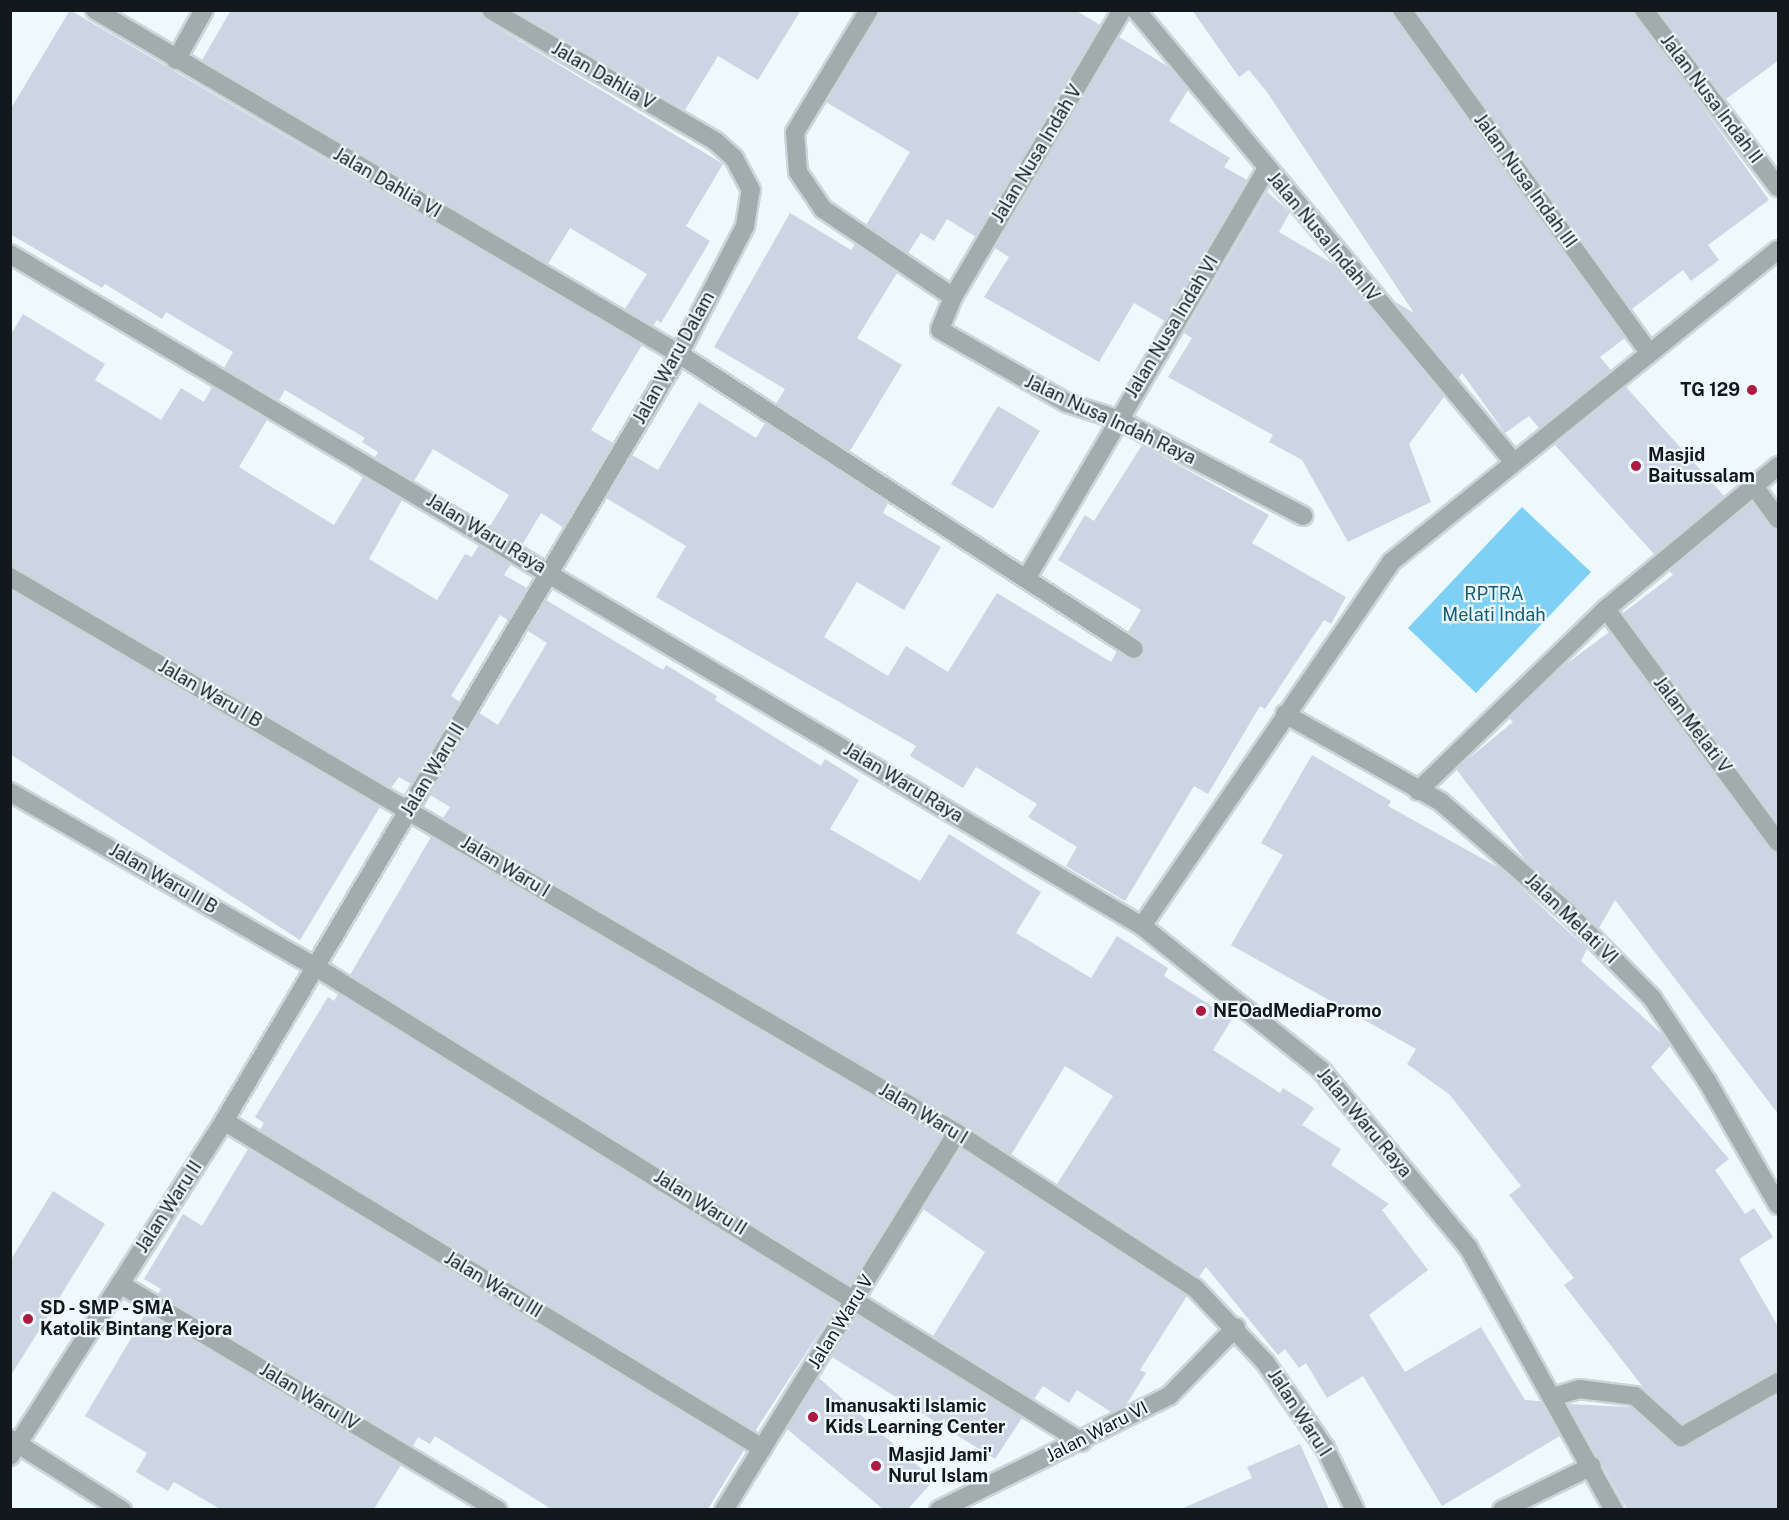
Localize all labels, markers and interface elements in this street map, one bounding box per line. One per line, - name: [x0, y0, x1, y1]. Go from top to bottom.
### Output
- street label: Jalan Nusa Indah II: [1656, 30, 1766, 168]
- street label: Jalan Dahlia V: [547, 38, 659, 114]
- street label: Jalan Nusa Indah V: [987, 81, 1087, 227]
- street label: Jalan Nusa Indah III: [1469, 110, 1581, 252]
- street label: Jalan Dahlia VI: [329, 143, 445, 223]
- street label: Jalan Nusa Indah IV: [1262, 168, 1384, 306]
- street label: Jalan Nusa Indah VI: [1121, 252, 1223, 402]
- street label: Jalan Waru Dalam: [629, 288, 719, 428]
- street label: Jalan Nusa Indah Raya: [1021, 371, 1199, 469]
- place label: TG 129: [1680, 379, 1740, 401]
- marker: TG 129: [1745, 383, 1759, 397]
- place label: Masjid Baitussalam: [1648, 445, 1755, 488]
- marker: Masjid Baitussalam: [1629, 459, 1643, 473]
- street label: Jalan Waru Raya: [422, 490, 550, 578]
- park label: RPTRA Melati Indah: [1442, 584, 1546, 626]
- street label: Jalan Waru I B: [154, 655, 266, 733]
- street label: Jalan Melati V: [1648, 672, 1736, 778]
- street label: Jalan Waru II: [397, 719, 469, 821]
- street label: Jalan Waru Raya: [839, 739, 967, 827]
- street label: Jalan Waru I: [456, 832, 554, 902]
- street label: Jalan Waru II B: [105, 839, 221, 919]
- street label: Jalan Melati VI: [1520, 869, 1622, 969]
- place label: NEOadMediaPromo: [1213, 1000, 1382, 1022]
- marker: NEOadMediaPromo: [1194, 1004, 1208, 1018]
- street label: Jalan Waru Raya: [1312, 1064, 1416, 1182]
- street label: Jalan Waru I: [874, 1079, 972, 1149]
- street label: Jalan Waru II: [131, 1157, 207, 1257]
- street label: Jalan Waru II: [650, 1166, 750, 1240]
- street label: Jalan Waru III: [440, 1247, 546, 1323]
- street label: Jalan Waru V: [803, 1271, 879, 1373]
- place label: SD - SMP - SMA Katolik Bintang Kejora: [40, 1298, 232, 1340]
- marker: SD - SMP - SMA Katolik Bintang Kejora: [21, 1312, 35, 1326]
- street label: Jalan Waru IV: [255, 1359, 363, 1435]
- street label: Jalan Waru I: [1263, 1365, 1335, 1461]
- place label: Imanusakti Islamic Kids Learning Center: [825, 1396, 1006, 1438]
- street label: Jalan Waru VI: [1042, 1397, 1152, 1467]
- marker: Imanusakti Islamic Kids Learning Center: [806, 1410, 820, 1424]
- place label: Masjid Jami' Nurul Islam: [888, 1445, 992, 1488]
- marker: Masjid Jami' Nurul Islam: [869, 1459, 883, 1473]

